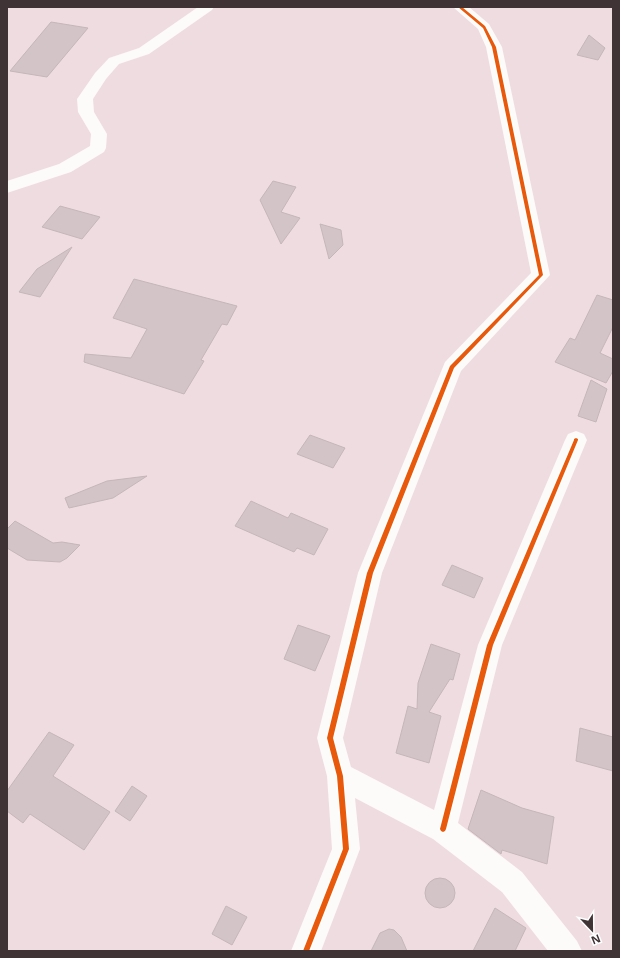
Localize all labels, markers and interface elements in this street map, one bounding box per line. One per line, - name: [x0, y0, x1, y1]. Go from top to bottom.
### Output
- north arrow: [572, 910, 612, 950]
- text: N: [589, 931, 603, 948]

